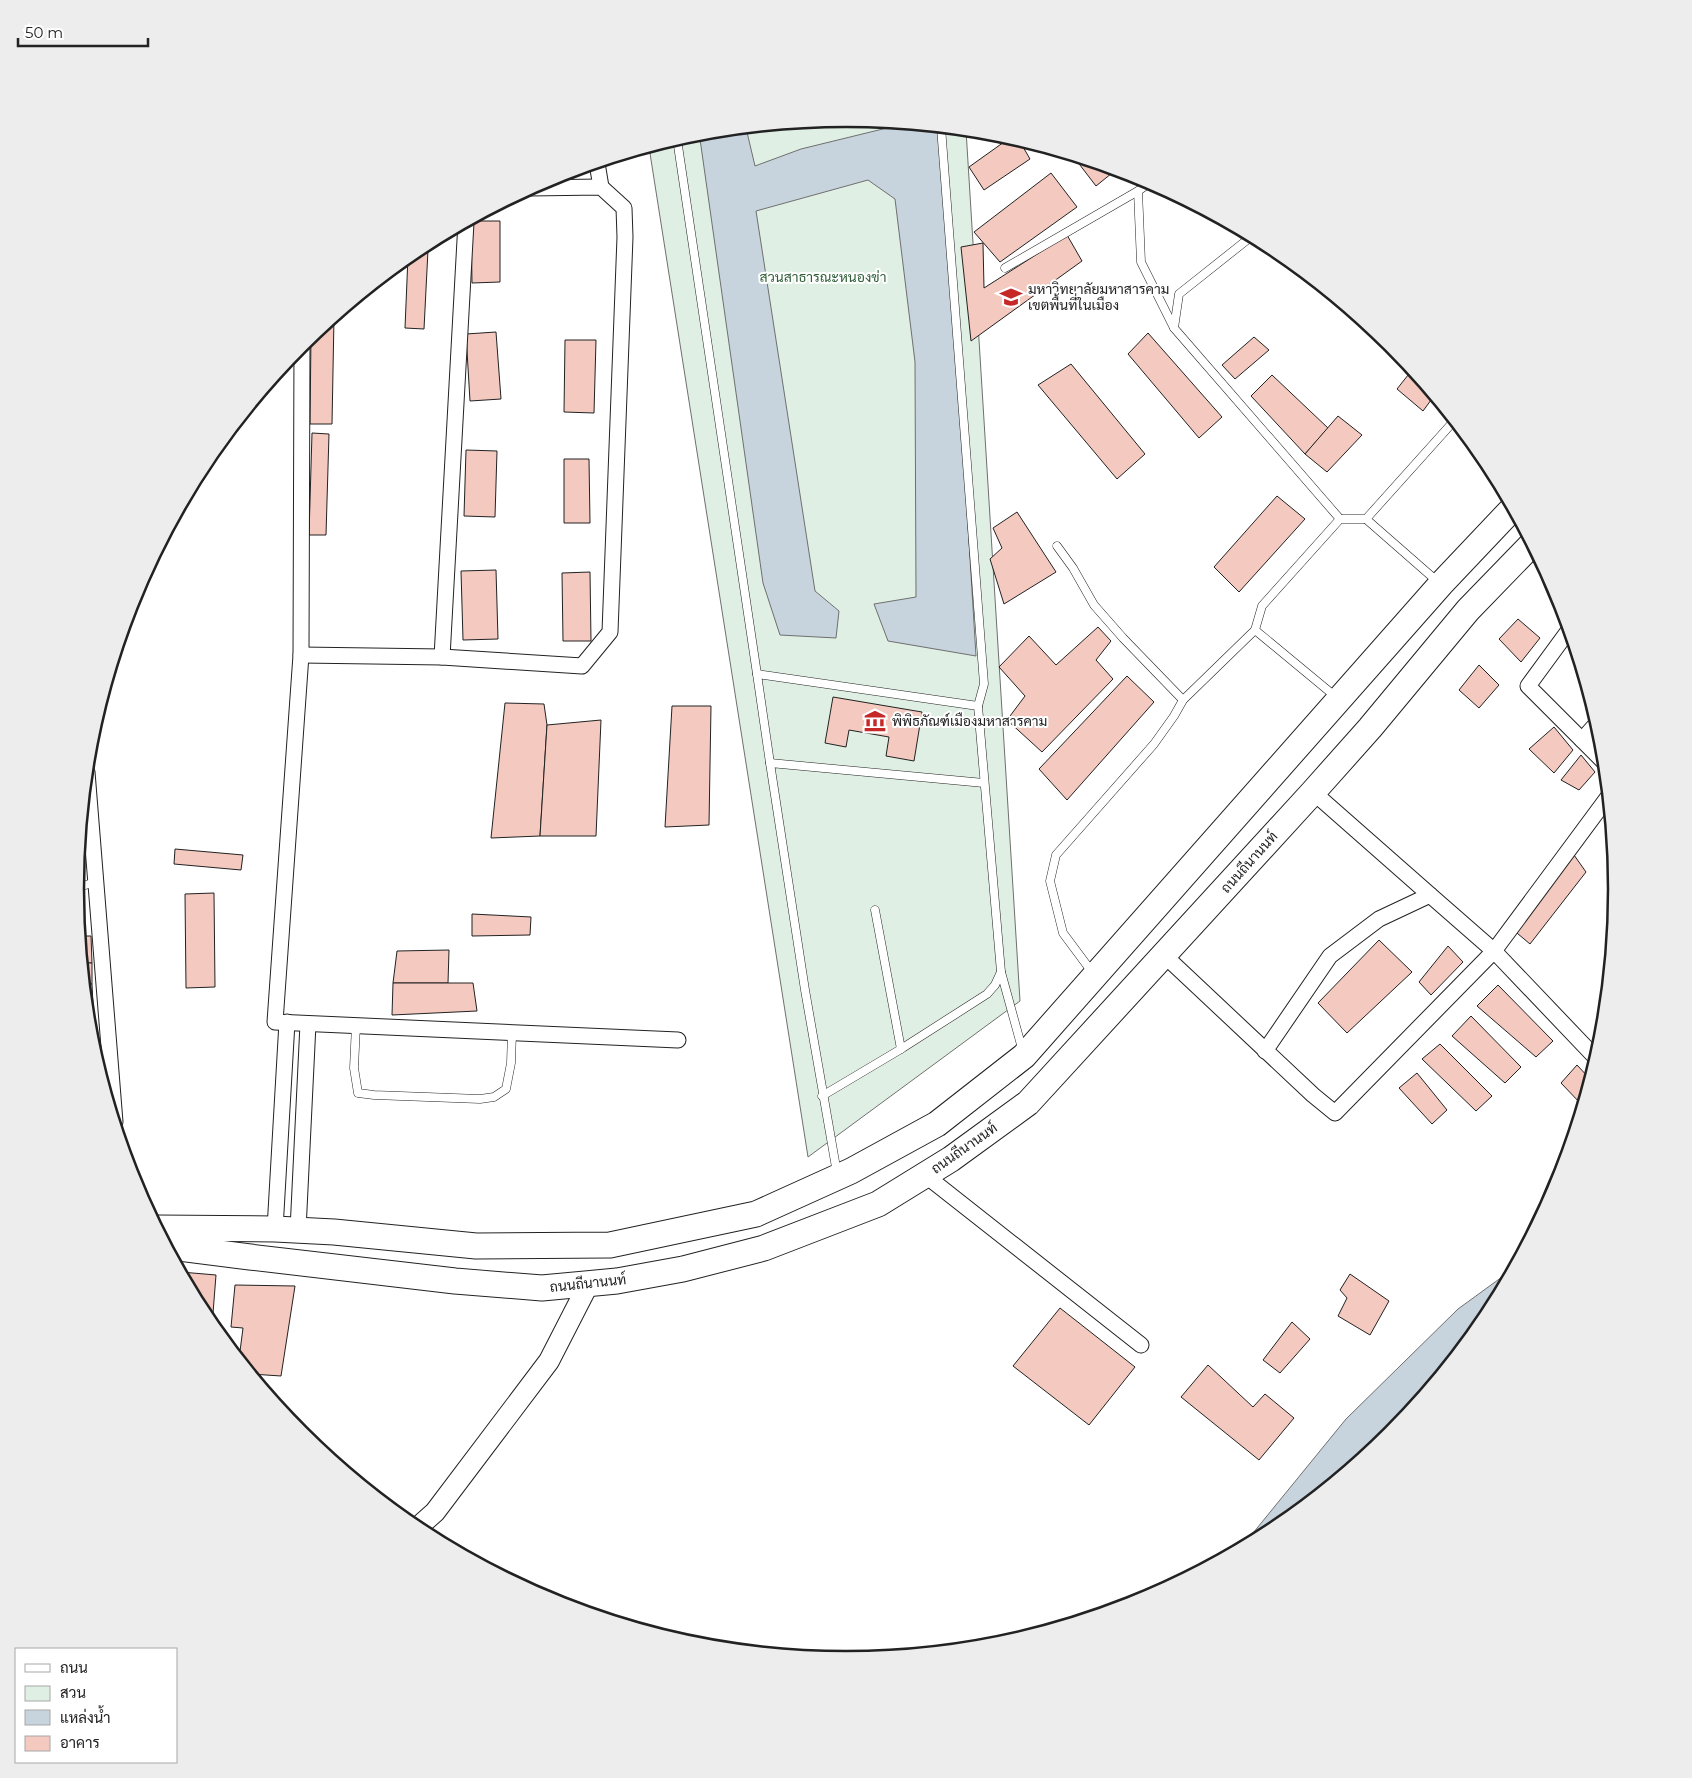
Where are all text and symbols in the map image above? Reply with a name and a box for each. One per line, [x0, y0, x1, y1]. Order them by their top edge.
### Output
scale bar [18, 15, 148, 47]
text: 50 m [25, 23, 63, 42]
park label: สวนสาธารณะหนองข่า [760, 268, 886, 286]
place label: มหาวิทยาลัยมหาสารคาม เขตพื้นที่ในเมือง [1028, 280, 1169, 314]
school or university icon: มหาวิทยาลัยมหาสารคาม เขตพื้นที่ในเมือง [998, 284, 1024, 310]
museum icon: พิพิธภัณฑ์เมืองมหาสารคาม [862, 708, 888, 734]
place label: พิพิธภัณฑ์เมืองมหาสารคาม [892, 712, 1047, 730]
street label: ถนนถีนานนท์ [1217, 827, 1281, 897]
street label: ถนนถีนานนท์ [927, 1119, 1001, 1177]
street label: ถนนถีนานนท์ [549, 1270, 627, 1296]
legend [15, 1648, 178, 1763]
text: ถนน [60, 1658, 88, 1677]
text: สวน [60, 1683, 86, 1702]
text: แหล่งน้ำ [60, 1705, 111, 1727]
text: อาคาร [60, 1733, 100, 1752]

